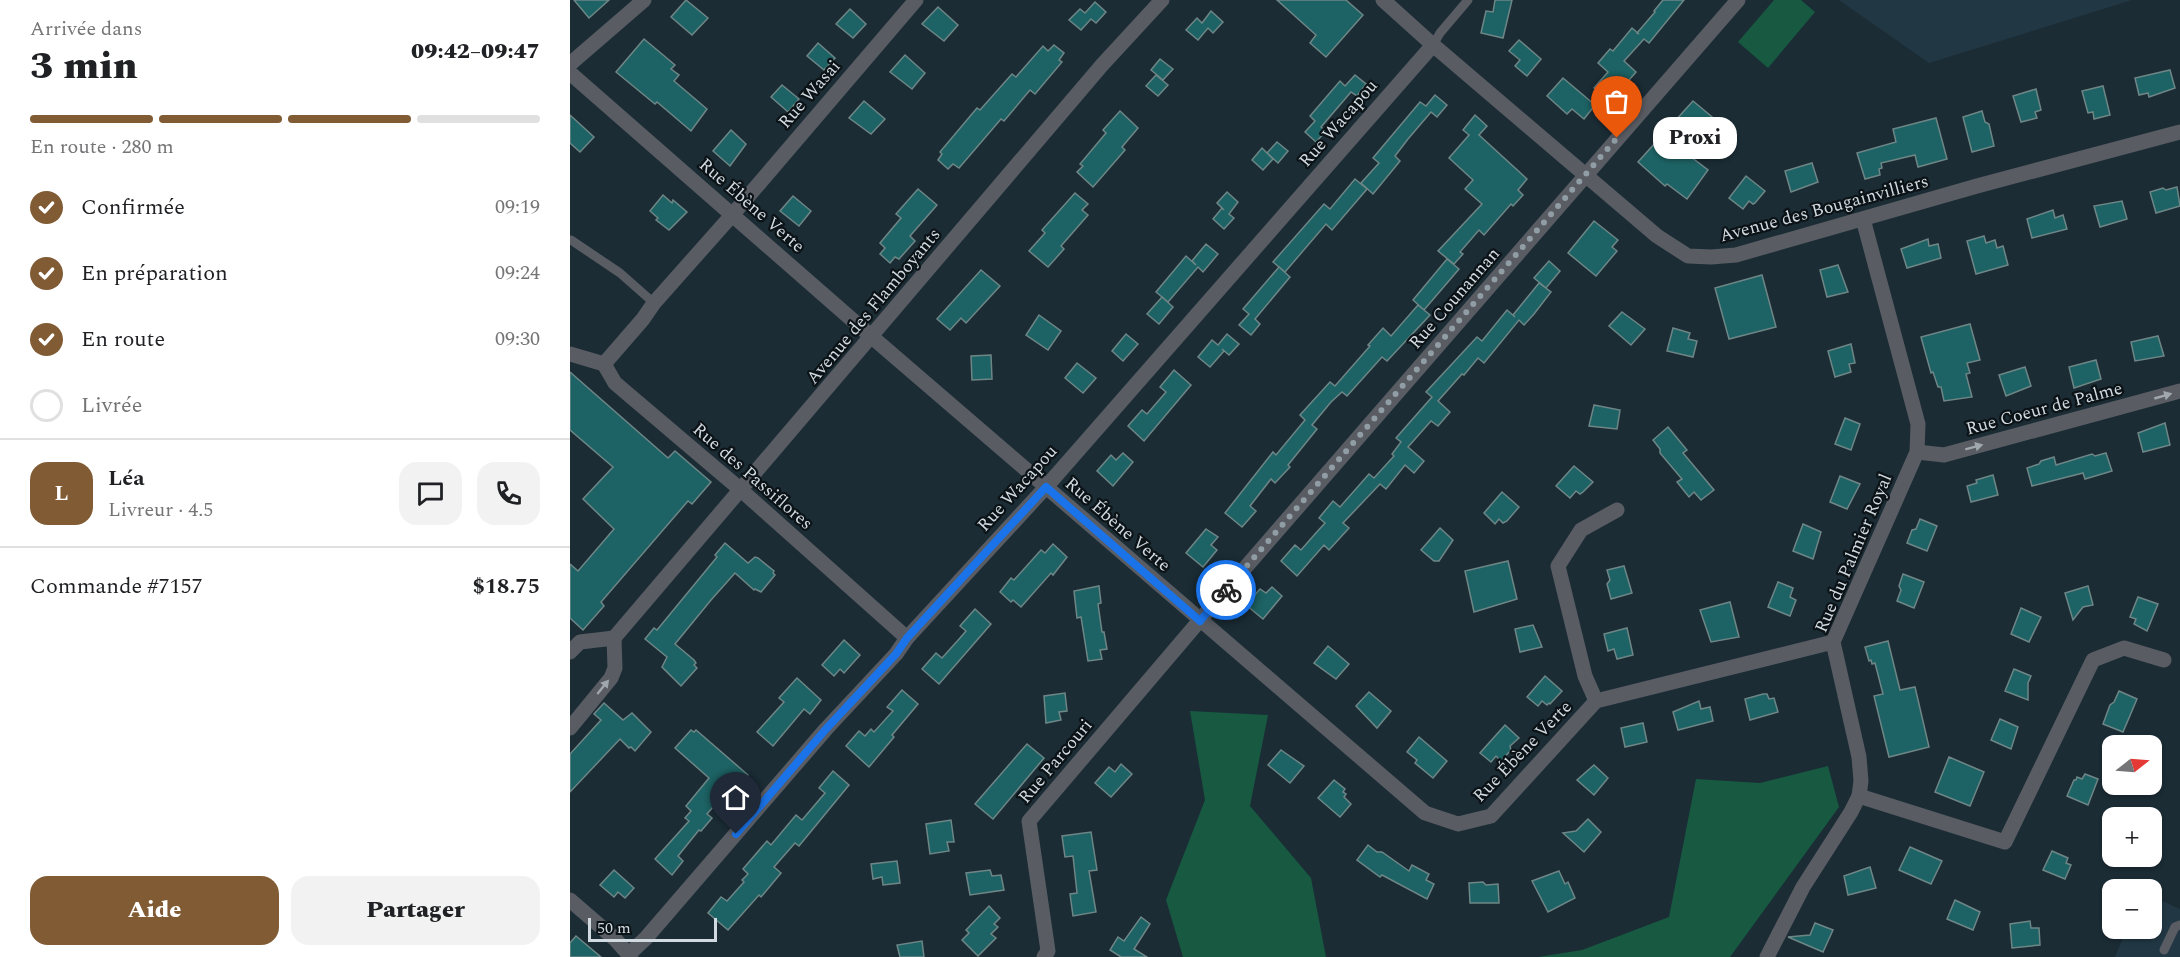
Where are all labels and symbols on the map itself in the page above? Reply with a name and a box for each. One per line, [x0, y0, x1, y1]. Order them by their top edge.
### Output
street label: Rue Wasai [772, 54, 847, 135]
street label: Rue Wacapou [1292, 73, 1384, 173]
pin [1591, 76, 1642, 138]
callout: Proxi [1653, 117, 1737, 159]
street label: Rue Ébène Verte [693, 152, 811, 259]
street label: Avenue des Bougainvilliers [1717, 168, 1932, 249]
street label: Avenue des Flamboyants [800, 222, 947, 390]
street label: Rue Counannan [1402, 241, 1506, 355]
street label: Rue Coeur de Palme [1963, 375, 2125, 442]
one-way arrow [2154, 391, 2172, 400]
street label: Rue des Passiflores [686, 416, 819, 536]
street label: Rue Wacapou [971, 439, 1064, 538]
one-way arrow [1965, 441, 1984, 451]
street label: Rue du Palmier Royal [1808, 469, 1899, 637]
street label: Rue Ébène Verte [1059, 471, 1177, 578]
courier [1196, 560, 1256, 620]
one-way arrow [597, 679, 610, 695]
street label: Rue Ébène Verte [1466, 694, 1578, 809]
street label: Rue Parcouri [1012, 713, 1099, 810]
north arrow [2102, 735, 2162, 795]
pin [710, 772, 761, 834]
scale bar [588, 915, 717, 942]

